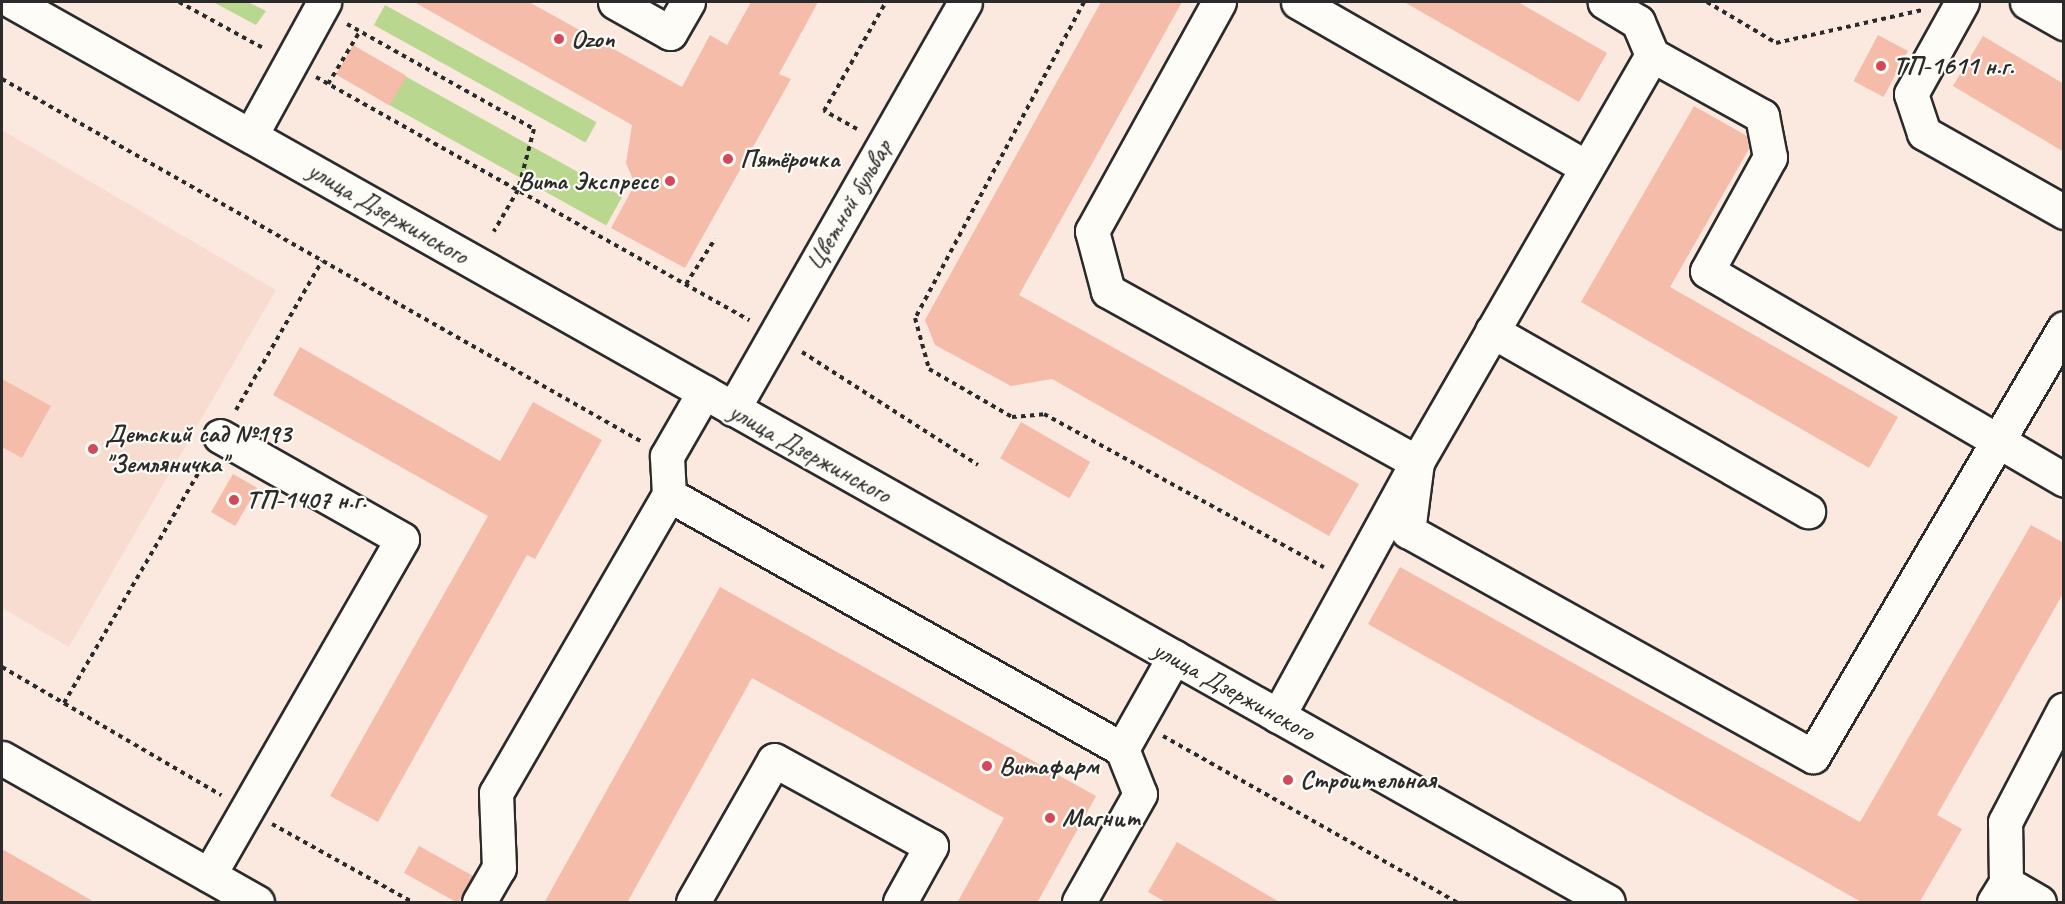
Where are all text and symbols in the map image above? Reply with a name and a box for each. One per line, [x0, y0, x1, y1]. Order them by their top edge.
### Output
place label: Ozon [571, 23, 614, 55]
marker: Ozon [552, 32, 566, 46]
place label: ТП-1611 н.г. [1893, 50, 2014, 82]
marker: ТП-1611 н.г. [1874, 59, 1888, 73]
street label: Цветной бульвар [799, 134, 899, 276]
place label: Пятёрочка [740, 143, 840, 175]
marker: Пятёрочка [721, 152, 735, 166]
street label: улица Дзержинского [303, 155, 473, 271]
place label: Вита Экспресс [520, 165, 658, 197]
marker: Вита Экспресс [663, 174, 677, 188]
street label: улица Дзержинского [725, 396, 895, 510]
place label: Детский сад №193 "Земляничка" [105, 418, 291, 479]
marker: Детский сад №193 "Земляничка" [86, 442, 100, 456]
place label: ТП-1407 н.г. [246, 484, 366, 516]
marker: ТП-1407 н.г. [227, 493, 241, 507]
street label: улица Дзержинского [1149, 634, 1319, 748]
place label: Витафарм [999, 750, 1099, 782]
marker: Витафарм [980, 759, 994, 773]
place label: Строительная [1300, 764, 1436, 796]
marker: Строительная [1281, 773, 1295, 787]
place label: Магнит [1062, 802, 1141, 834]
marker: Магнит [1043, 811, 1057, 825]

